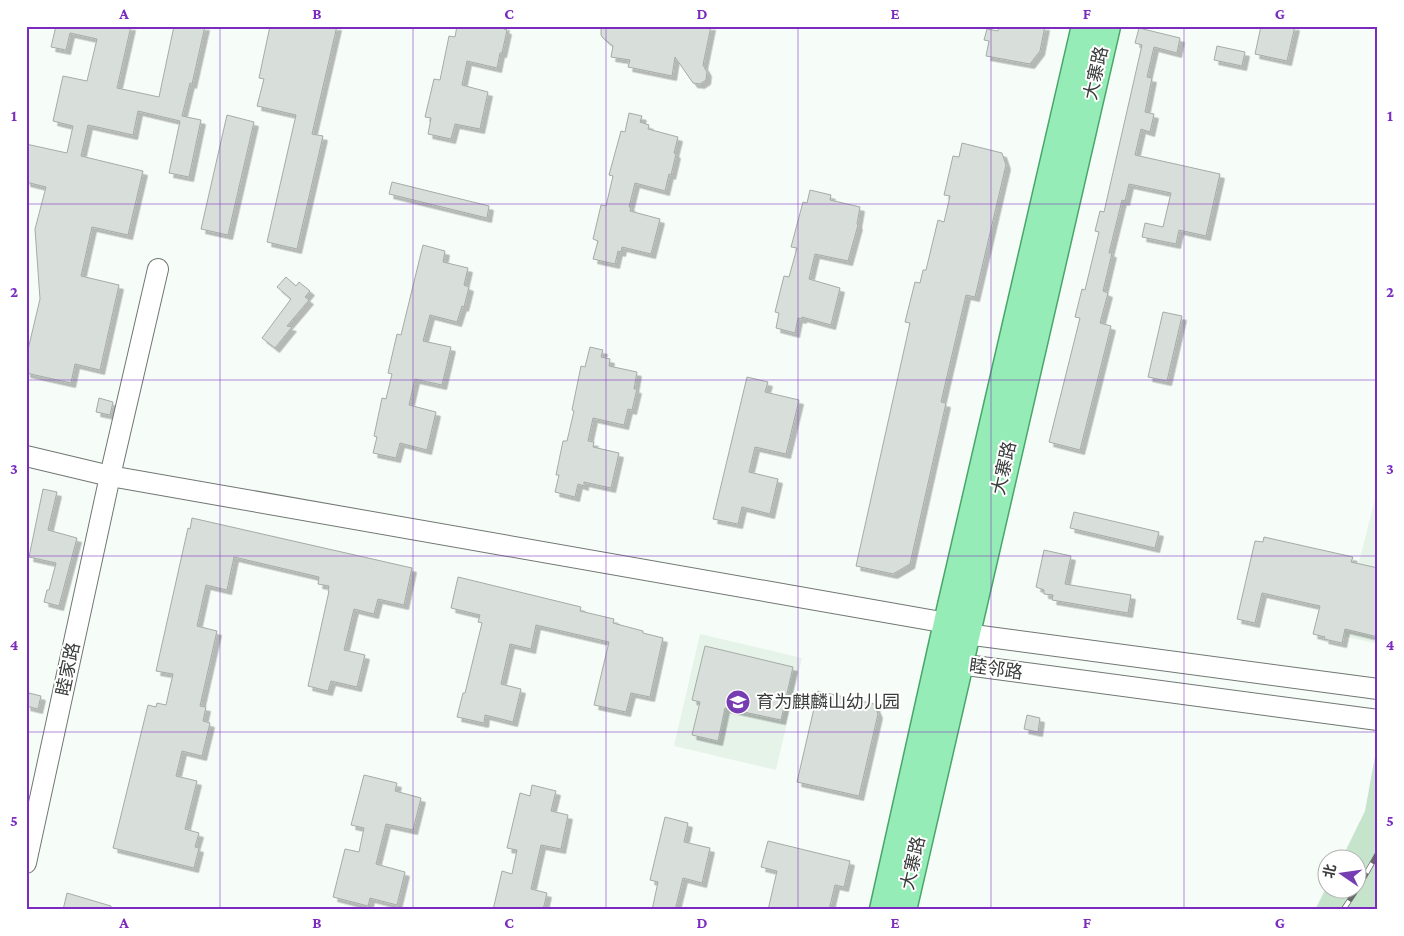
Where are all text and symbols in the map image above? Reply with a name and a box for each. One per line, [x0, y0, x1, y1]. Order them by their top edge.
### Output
text: A [118, 5, 129, 22]
text: B [312, 5, 322, 22]
text: C [504, 5, 514, 22]
text: D [696, 5, 708, 22]
text: E [890, 5, 900, 22]
text: F [1083, 5, 1092, 22]
text: G [1275, 5, 1285, 22]
street label: 大寨路 [1080, 44, 1112, 102]
text: 1 [11, 107, 17, 124]
text: 1 [1387, 107, 1393, 124]
text: 2 [10, 283, 18, 300]
text: 2 [1386, 283, 1394, 300]
street label: 大寨路 [988, 439, 1020, 497]
text: 3 [10, 460, 18, 477]
text: 3 [1386, 460, 1394, 477]
text: 4 [10, 636, 19, 653]
text: 4 [1386, 636, 1395, 653]
street label: 睦家路 [53, 641, 83, 697]
street label: 睦邻路 [968, 655, 1024, 683]
school or university icon: 育为麒麟山幼儿园 [725, 689, 751, 715]
place label: 育为麒麟山幼儿园 [756, 692, 900, 712]
text: 5 [10, 812, 18, 829]
text: 5 [1386, 812, 1394, 829]
street label: 大寨路 [897, 834, 929, 892]
north arrow [1316, 848, 1366, 898]
text: 北 [1320, 862, 1339, 880]
text: A [118, 914, 129, 931]
text: B [312, 914, 322, 931]
text: C [504, 914, 514, 931]
text: D [696, 914, 708, 931]
text: E [890, 914, 900, 931]
text: F [1083, 914, 1092, 931]
text: G [1275, 914, 1285, 931]

